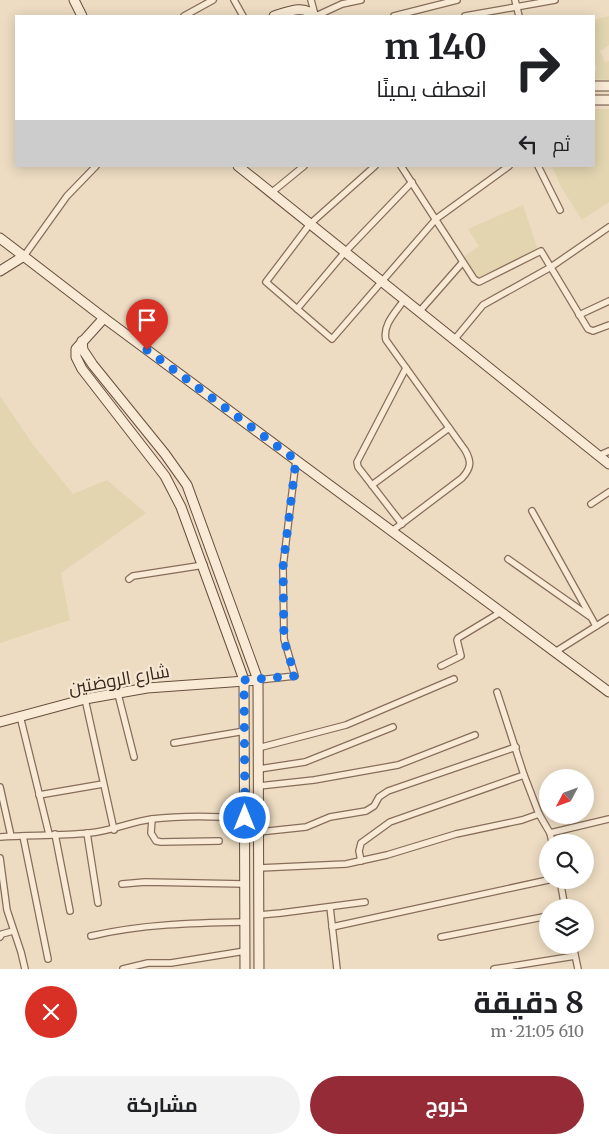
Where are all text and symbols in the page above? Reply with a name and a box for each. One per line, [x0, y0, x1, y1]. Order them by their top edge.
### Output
text: 140 m [384, 25, 487, 69]
icon: right [505, 35, 570, 100]
text: انعطف يمينًا [376, 75, 487, 103]
icon: left [514, 130, 542, 158]
text: ثم [552, 132, 570, 156]
pin [126, 299, 168, 350]
icon: arrive [133, 306, 161, 334]
street label: شارع الروضتين [67, 659, 171, 700]
north arrow [539, 769, 594, 824]
map controls [539, 769, 594, 954]
position arrow [218, 791, 270, 843]
button: search [539, 834, 594, 889]
button: layers [539, 899, 594, 954]
text: 8 دقيقة [473, 983, 584, 1021]
button: close [25, 986, 77, 1038]
text: 610 m · 21:05 [491, 1021, 584, 1041]
button: مشاركة [25, 1076, 300, 1134]
button: خروج [310, 1076, 584, 1134]

